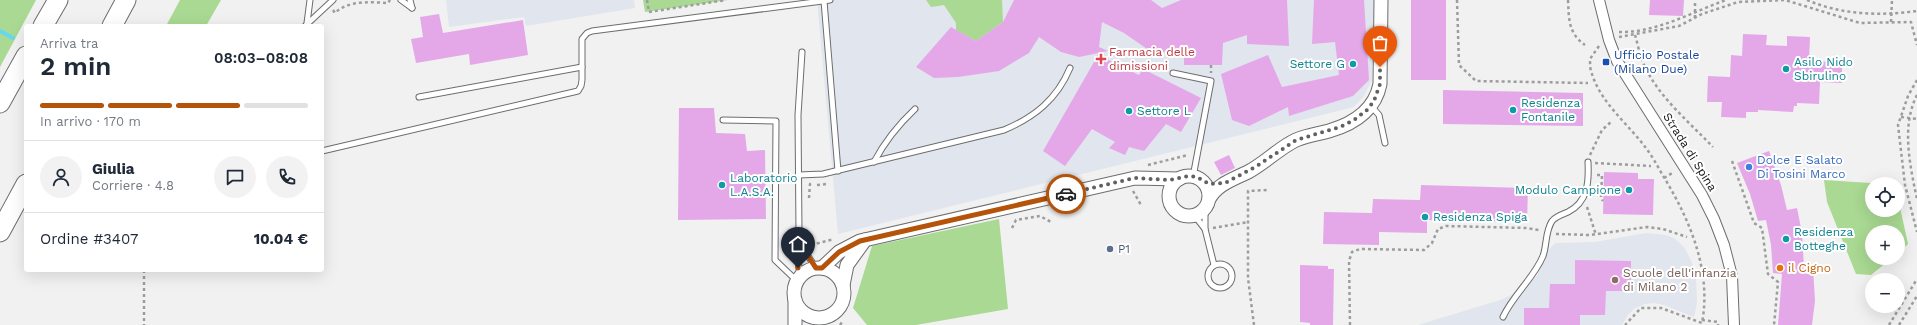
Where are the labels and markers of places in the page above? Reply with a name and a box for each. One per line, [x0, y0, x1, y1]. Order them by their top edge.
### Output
pin [1363, 26, 1397, 67]
place label: Farmacia delle dimissioni [1109, 45, 1195, 73]
place label: Ufficio Postale (Milano Due) [1614, 48, 1700, 76]
marker: Farmacia delle dimissioni [1096, 54, 1106, 64]
place label: Asilo Nido Sbirulino [1794, 55, 1853, 83]
place label: Settore G [1290, 57, 1345, 71]
marker: Ufficio Postale (Milano Due) [1601, 57, 1611, 67]
marker: Settore G [1348, 59, 1358, 69]
marker: Asilo Nido Sbirulino [1781, 64, 1791, 74]
place label: Residenza Fontanile [1521, 96, 1581, 124]
place label: Settore L [1137, 104, 1191, 118]
marker: Residenza Fontanile [1508, 105, 1518, 115]
marker: Settore L [1124, 106, 1134, 116]
place label: Dolce E Salato Di Tosini Marco [1757, 153, 1846, 181]
marker: Dolce E Salato Di Tosini Marco [1744, 162, 1754, 172]
place label: Laboratorio L.A.S.A. [730, 171, 798, 199]
marker: Laboratorio L.A.S.A. [717, 180, 727, 190]
place label: Modulo Campione [1515, 183, 1621, 197]
marker: Modulo Campione [1624, 185, 1634, 195]
place label: Residenza Spiga [1433, 210, 1528, 224]
marker: Residenza Spiga [1420, 212, 1430, 222]
place label: Residenza Botteghe [1794, 225, 1854, 253]
pin [781, 227, 815, 268]
marker: Residenza Botteghe [1781, 234, 1791, 244]
place label: P1 [1118, 242, 1130, 256]
marker: P1 [1105, 244, 1115, 254]
place label: il Cigno [1788, 261, 1831, 275]
marker: il Cigno [1775, 263, 1785, 273]
place label: Scuole dell'infanzia di Milano 2 [1623, 266, 1737, 294]
marker: Scuole dell'infanzia di Milano 2 [1610, 275, 1620, 285]

